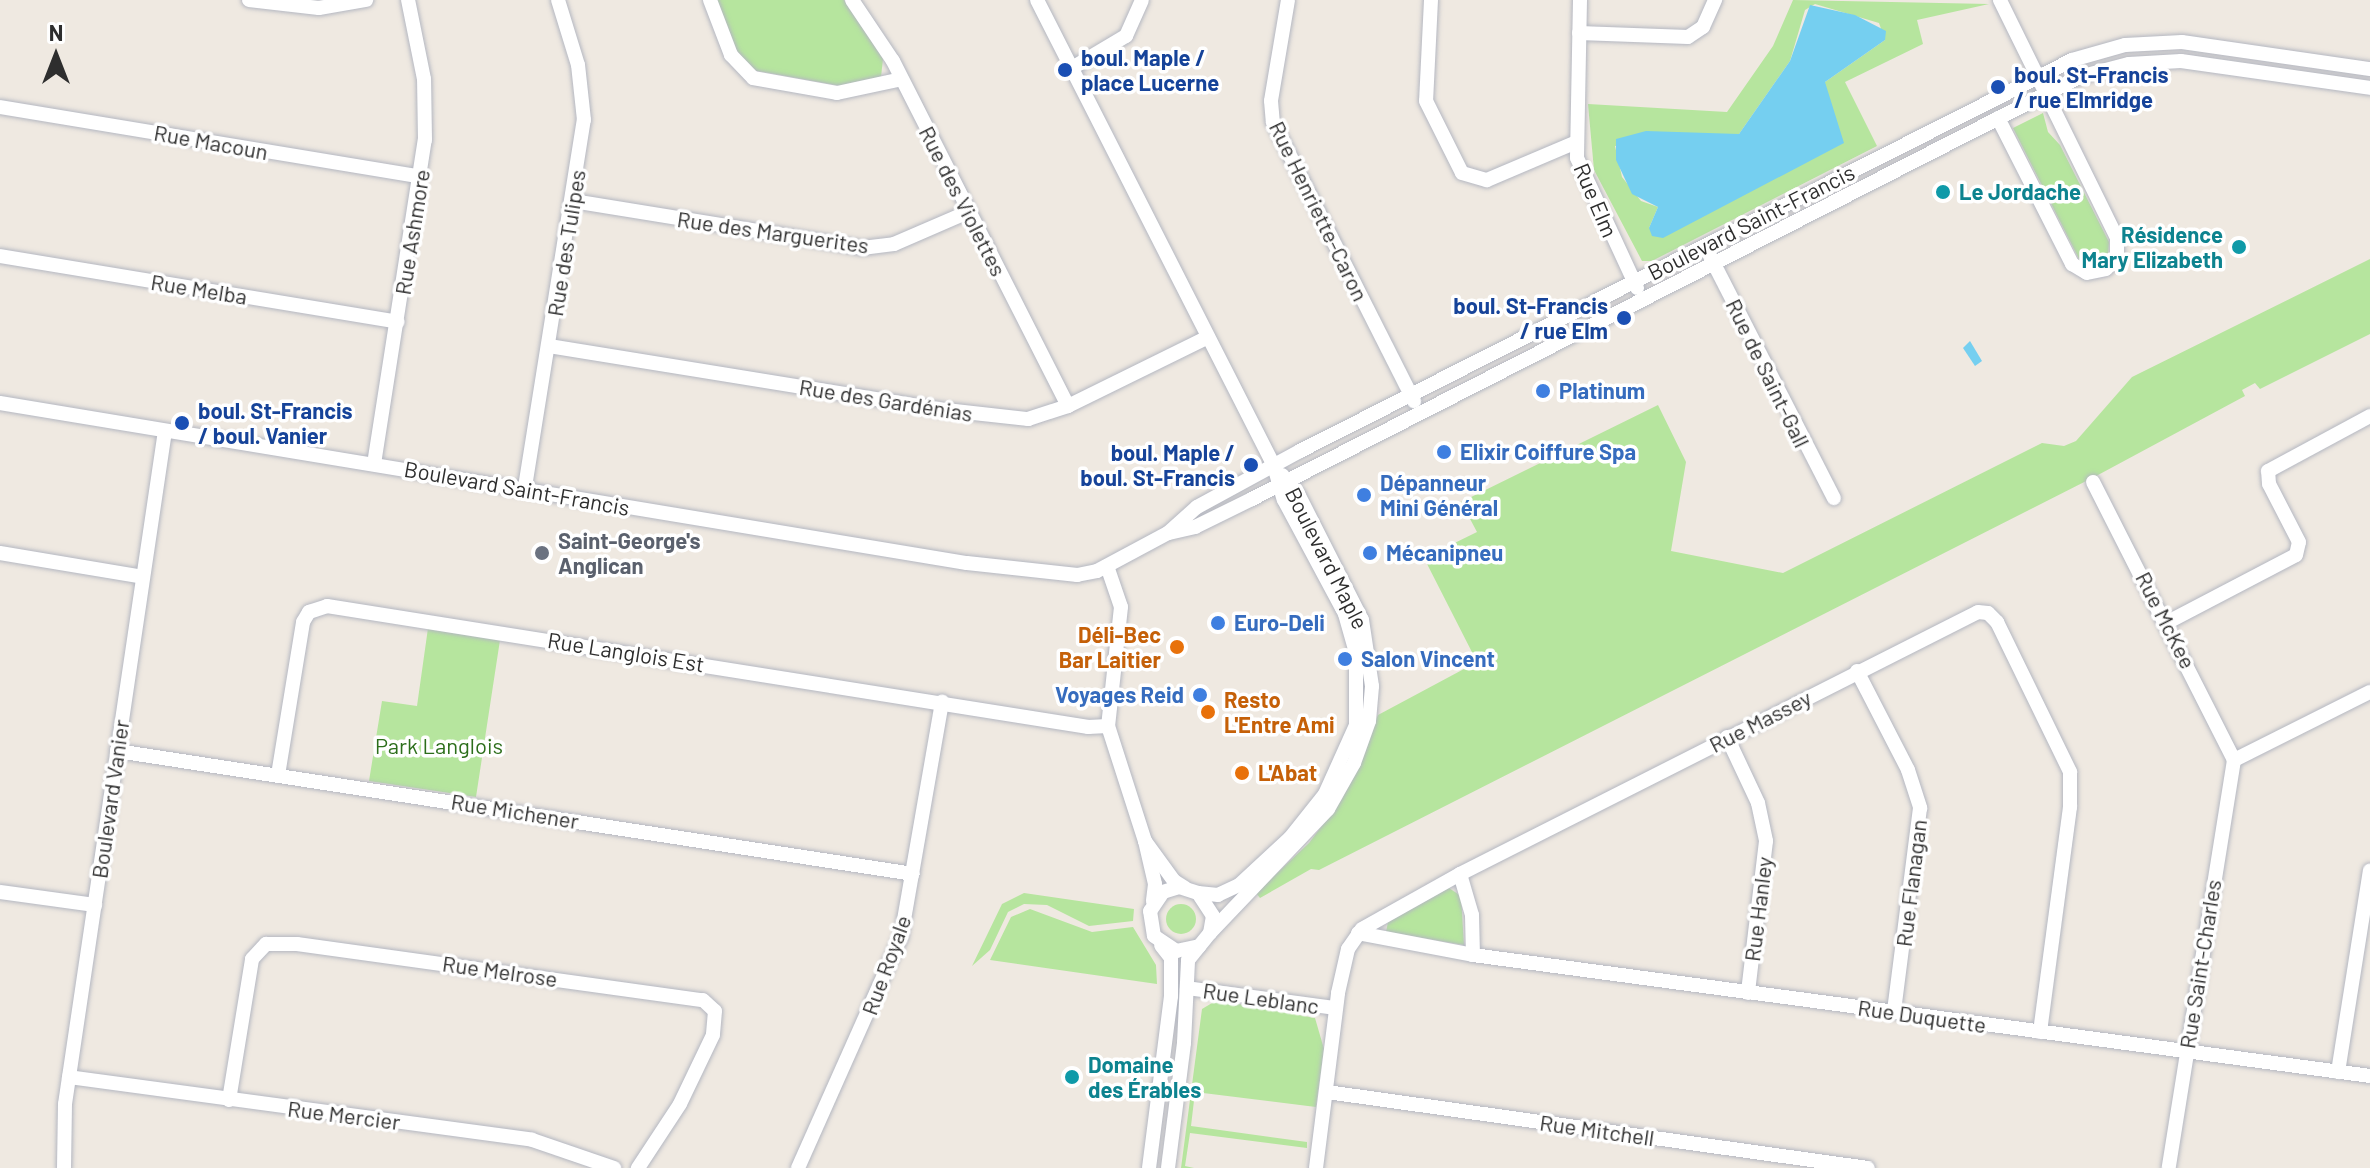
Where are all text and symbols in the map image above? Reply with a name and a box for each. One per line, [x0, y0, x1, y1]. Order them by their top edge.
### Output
north arrow [16, 16, 96, 96]
text: N [49, 19, 63, 45]
place label: boul. Maple / place Lucerne [1081, 44, 1219, 96]
marker: boul. Maple / place Lucerne [1056, 61, 1074, 79]
place label: boul. St-Francis / rue Elmridge [2014, 61, 2169, 112]
marker: boul. St-Francis / rue Elmridge [1989, 78, 2007, 96]
street label: Rue Henriette-Caron [1264, 117, 1374, 305]
street label: Rue Macoun [152, 119, 270, 165]
street label: Rue des Violettes [914, 122, 1012, 280]
street label: Boulevard Saint-Francis [1643, 158, 1859, 286]
street label: Rue Elm [1569, 159, 1623, 241]
street label: Rue Ashmore [389, 167, 435, 297]
street label: Rue des Tulipes [541, 168, 591, 318]
place label: Le Jordache [1959, 179, 2081, 205]
marker: Le Jordache [1934, 183, 1952, 201]
street label: Rue des Marguerites [675, 205, 871, 259]
place label: Résidence Mary Elizabeth [2081, 221, 2223, 272]
marker: Résidence Mary Elizabeth [2230, 238, 2248, 256]
street label: Rue Melba [149, 268, 249, 310]
place label: boul. St-Francis / rue Elm [1453, 292, 1608, 344]
street label: Rue de Saint-Gall [1721, 294, 1815, 452]
marker: boul. St-Francis / rue Elm [1615, 309, 1633, 327]
street label: Rue des Gardénias [797, 373, 975, 427]
place label: Platinum [1559, 378, 1645, 404]
marker: Platinum [1534, 382, 1552, 400]
place label: boul. St-Francis / boul. Vanier [198, 397, 353, 448]
marker: boul. St-Francis / boul. Vanier [173, 414, 191, 432]
place label: boul. Maple / boul. St-Francis [1080, 439, 1235, 490]
place label: Elixir Coiffure Spa [1460, 439, 1636, 465]
marker: Elixir Coiffure Spa [1435, 443, 1453, 461]
street label: Boulevard Saint-Francis [402, 455, 632, 521]
marker: boul. Maple / boul. St-Francis [1242, 456, 1260, 474]
place label: Dépanneur Mini Général [1380, 469, 1498, 520]
street label: Boulevard Maple [1280, 483, 1374, 633]
marker: Dépanneur Mini Général [1355, 486, 1373, 504]
place label: Saint-George's Anglican [558, 527, 701, 578]
place label: Mécanipneu [1386, 540, 1503, 566]
marker: Saint-George's Anglican [533, 544, 551, 562]
marker: Mécanipneu [1361, 544, 1379, 562]
street label: Rue McKee [2130, 567, 2202, 673]
place label: Euro-Deli [1234, 610, 1325, 636]
marker: Euro-Deli [1209, 614, 1227, 632]
place label: Déli-Bec Bar Laitier [1059, 621, 1161, 672]
street label: Rue Langlois Est [546, 627, 706, 677]
marker: Déli-Bec Bar Laitier [1168, 638, 1186, 656]
place label: Salon Vincent [1361, 646, 1495, 672]
marker: Salon Vincent [1336, 650, 1354, 668]
place label: Voyages Reid [1055, 682, 1184, 708]
street label: Rue Massey [1705, 684, 1815, 758]
marker: Voyages Reid [1191, 686, 1209, 704]
place label: Resto L'Entre Ami [1224, 686, 1335, 738]
marker: Resto L'Entre Ami [1199, 703, 1217, 721]
street label: Boulevard Vanier [86, 718, 134, 880]
park label: Park Langlois [375, 733, 503, 759]
place label: L'Abat [1258, 760, 1317, 786]
marker: L'Abat [1233, 764, 1251, 782]
street label: Rue Michener [449, 788, 581, 834]
street label: Rue Flanagan [1890, 818, 1932, 948]
street label: Rue Hanley [1738, 855, 1778, 963]
street label: Rue Saint-Charles [2174, 878, 2226, 1050]
street label: Rue Royale [856, 912, 916, 1018]
street label: Rue Melrose [441, 950, 559, 992]
street label: Rue Leblanc [1201, 977, 1321, 1019]
street label: Rue Duquette [1856, 994, 1988, 1038]
place label: Domaine des Érables [1088, 1051, 1201, 1102]
marker: Domaine des Érables [1063, 1068, 1081, 1086]
street label: Rue Mercier [286, 1095, 402, 1135]
street label: Rue Mitchell [1538, 1109, 1656, 1151]

